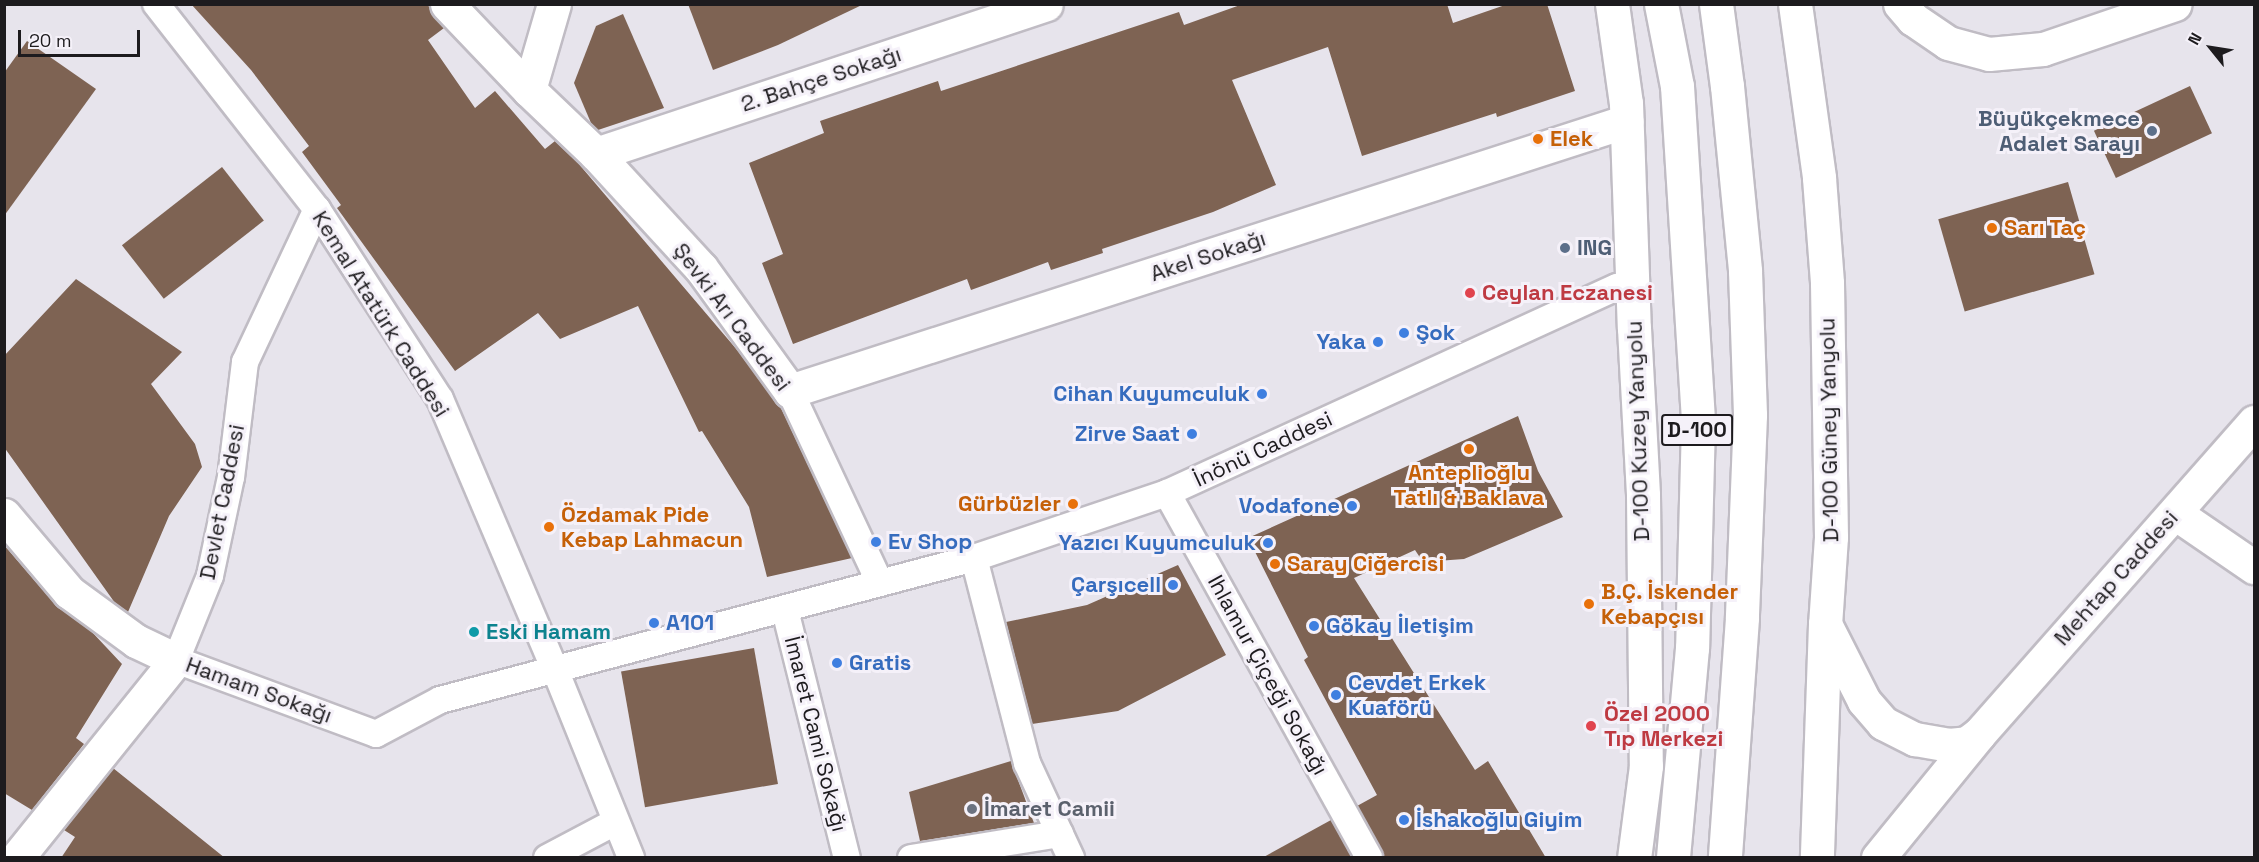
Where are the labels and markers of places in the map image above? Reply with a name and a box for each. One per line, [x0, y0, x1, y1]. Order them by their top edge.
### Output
place label: Büyükçekmece Adalet Sarayı [1978, 105, 2140, 156]
marker: Büyükçekmece Adalet Sarayı [2145, 124, 2159, 138]
place label: Elek [1550, 126, 1593, 152]
marker: Elek [1531, 132, 1545, 146]
place label: Sarı Taç [2004, 215, 2087, 241]
marker: Sarı Taç [1985, 221, 1999, 235]
place label: ING [1577, 235, 1612, 261]
marker: ING [1558, 241, 1572, 255]
place label: Ceylan Eczanesi [1482, 280, 1653, 306]
marker: Ceylan Eczanesi [1463, 286, 1477, 300]
place label: Şok [1416, 320, 1455, 346]
marker: Şok [1397, 326, 1411, 340]
place label: Yaka [1317, 329, 1366, 355]
marker: Yaka [1371, 335, 1385, 349]
place label: Cihan Kuyumculuk [1053, 381, 1250, 407]
marker: Cihan Kuyumculuk [1255, 387, 1269, 401]
place label: Zirve Saat [1075, 421, 1180, 447]
marker: Zirve Saat [1185, 427, 1199, 441]
marker: Anteplioğlu Tatlı & Baklava [1462, 442, 1476, 456]
place label: Anteplioğlu Tatlı & Baklava [1393, 459, 1545, 511]
place label: Gürbüzler [958, 491, 1061, 517]
place label: Vodafone [1239, 493, 1340, 519]
marker: Gürbüzler [1066, 497, 1080, 511]
marker: Vodafone [1345, 499, 1359, 513]
place label: Özdamak Pide Kebap Lahmacun [561, 501, 743, 552]
marker: Özdamak Pide Kebap Lahmacun [542, 520, 556, 534]
place label: Ev Shop [888, 529, 972, 555]
place label: Yazıcı Kuyumculuk [1059, 530, 1256, 556]
marker: Ev Shop [869, 535, 883, 549]
marker: Yazıcı Kuyumculuk [1261, 536, 1275, 550]
place label: Saray Ciğercisi [1287, 551, 1444, 577]
marker: Saray Ciğercisi [1268, 557, 1282, 571]
place label: Çarşıcell [1071, 572, 1161, 598]
marker: Çarşıcell [1166, 578, 1180, 592]
place label: B.Ç. İskender Kebapçısı [1601, 578, 1739, 630]
marker: B.Ç. İskender Kebapçısı [1582, 597, 1596, 611]
place label: A101 [666, 610, 714, 636]
place label: Gökay İletişim [1326, 613, 1474, 639]
marker: A101 [647, 616, 661, 630]
place label: Eski Hamam [486, 619, 611, 645]
marker: Gökay İletişim [1307, 619, 1321, 633]
marker: Eski Hamam [467, 625, 481, 639]
place label: Gratis [849, 650, 911, 676]
marker: Gratis [830, 656, 844, 670]
place label: Cevdet Erkek Kuaförü [1348, 669, 1486, 720]
marker: Cevdet Erkek Kuaförü [1329, 688, 1343, 702]
place label: Özel 2000 Tıp Merkezi [1604, 700, 1723, 752]
marker: Özel 2000 Tıp Merkezi [1582, 717, 1600, 735]
place label: İmaret Camii [984, 796, 1115, 822]
marker: İmaret Camii [965, 802, 979, 816]
place label: İshakoğlu Giyim [1416, 807, 1582, 833]
marker: İshakoğlu Giyim [1397, 813, 1411, 827]

